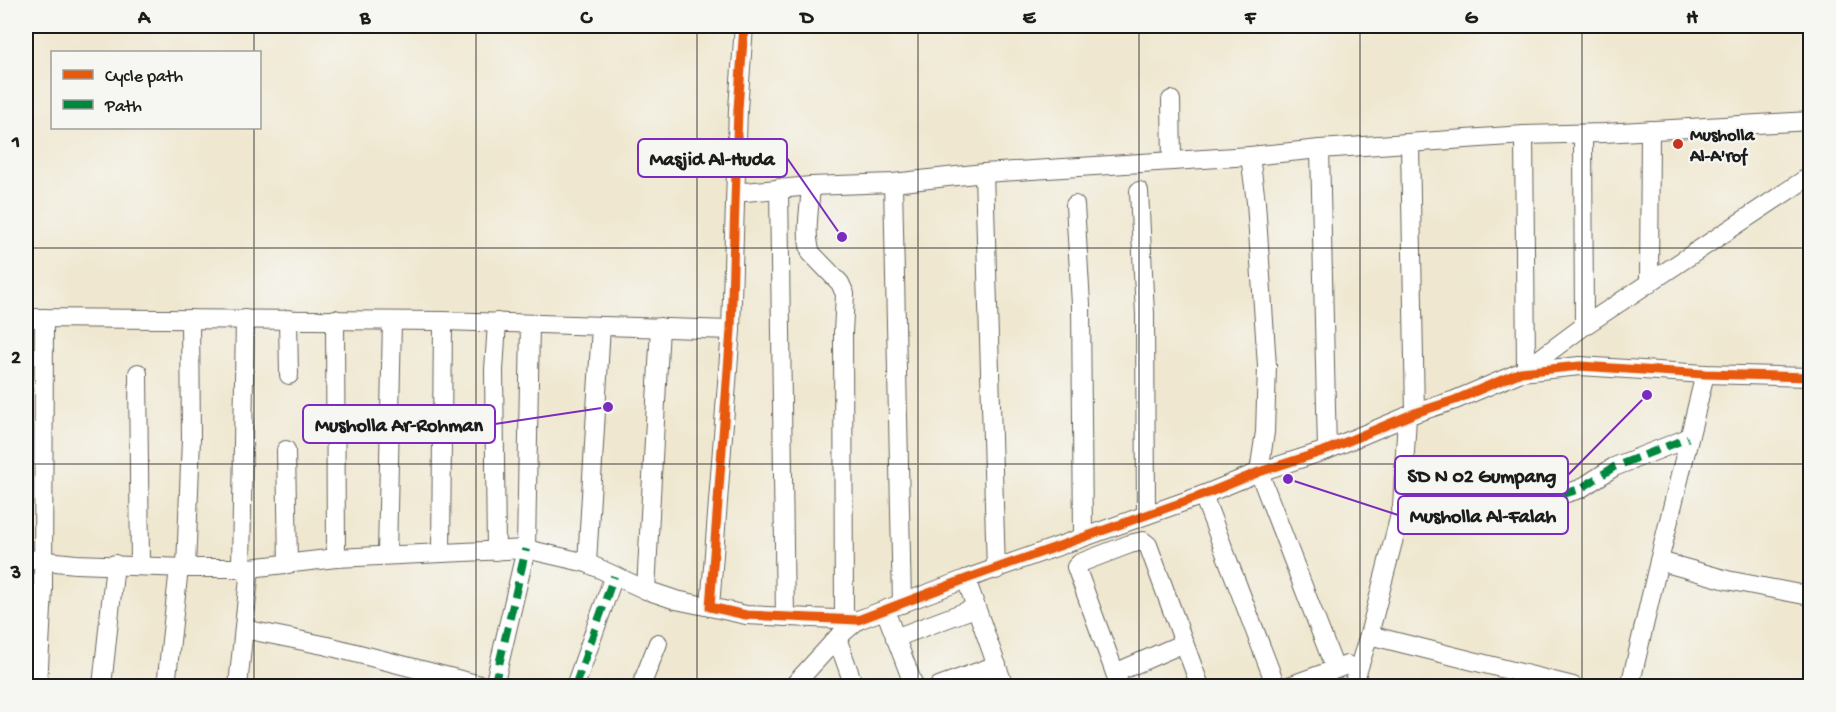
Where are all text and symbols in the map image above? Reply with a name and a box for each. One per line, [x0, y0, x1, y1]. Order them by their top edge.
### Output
text: A [137, 8, 152, 31]
text: B [359, 8, 371, 31]
text: C [580, 8, 594, 31]
text: D [798, 8, 814, 31]
text: E [1023, 8, 1037, 31]
text: F [1244, 8, 1257, 31]
text: G [1465, 8, 1479, 31]
text: H [1686, 8, 1698, 31]
legend [51, 51, 261, 129]
text: Cycle path [105, 67, 183, 88]
text: Path [104, 97, 142, 118]
place label: Musholla Al-A'rof [1689, 126, 1756, 168]
text: 1 [11, 132, 20, 155]
marker: Musholla Al-A'rof [1671, 137, 1685, 151]
callout: Masjid Al-Huda [638, 139, 787, 177]
text: Masjid Al-Huda [649, 150, 775, 173]
text: 2 [11, 348, 21, 371]
callout: Musholla Ar-Rohman [303, 405, 495, 443]
text: Musholla Ar-Rohman [315, 416, 483, 439]
callout: SD N 02 Gumpang [1395, 456, 1568, 494]
text: SD N 02 Gumpang [1408, 467, 1556, 490]
callout: Musholla Al-Falah [1398, 496, 1568, 534]
text: Musholla Al-Falah [1410, 507, 1556, 530]
text: 3 [10, 563, 21, 586]

